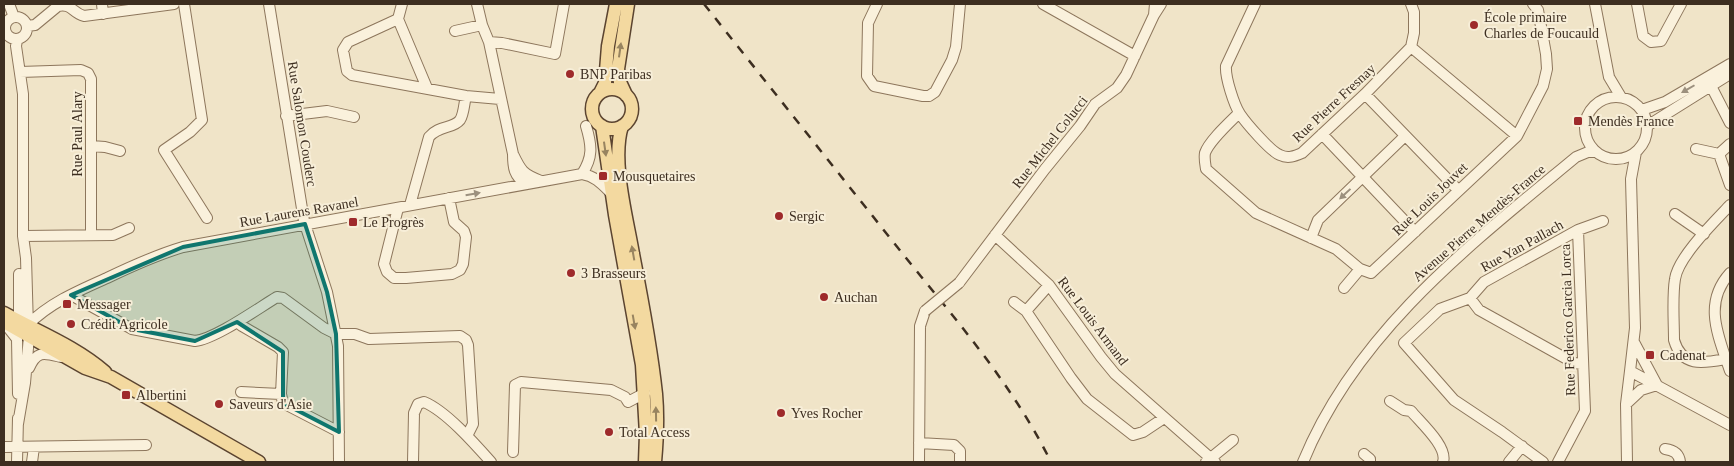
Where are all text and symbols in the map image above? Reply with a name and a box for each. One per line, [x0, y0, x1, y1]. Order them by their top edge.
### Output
place label: École primaire Charles de Foucauld [1484, 9, 1599, 41]
marker: École primaire Charles de Foucauld [1468, 19, 1480, 31]
one-way arrow [616, 42, 624, 58]
street label: Rue Salomon Couderc [285, 60, 319, 188]
street label: Rue Pierre Fresnay [1290, 61, 1378, 145]
place label: BNP Paribas [580, 67, 651, 82]
marker: BNP Paribas [564, 68, 576, 80]
one-way arrow [1681, 85, 1696, 93]
street label: Rue Paul Alary [70, 91, 85, 177]
street label: Rue Michel Colucci [1009, 93, 1091, 191]
place label: Mendès France [1588, 114, 1674, 129]
marker: Mendès France [1572, 115, 1584, 127]
one-way arrow [601, 141, 609, 157]
street label: Rue Louis Jouvet [1390, 159, 1471, 238]
street label: Avenue Pierre Mendès-France [1410, 162, 1548, 284]
place label: Mousquetaires [613, 169, 695, 184]
marker: Mousquetaires [597, 170, 609, 182]
one-way arrow [1339, 188, 1351, 200]
one-way arrow [466, 189, 482, 197]
street label: Rue Laurens Ravanel [238, 194, 360, 230]
place label: Sergic [789, 209, 825, 224]
marker: Sergic [773, 210, 785, 222]
place label: Le Progrès [363, 215, 424, 230]
marker: Le Progrès [347, 216, 359, 228]
street label: Rue Yan Pallach [1478, 217, 1566, 275]
street label: Rue Federico Garcia Lorca [1558, 243, 1578, 396]
one-way arrow [629, 245, 637, 261]
place label: 3 Brasseurs [581, 266, 646, 281]
marker: 3 Brasseurs [565, 267, 577, 279]
street label: Rue Louis Armand [1055, 274, 1131, 368]
place label: Auchan [834, 290, 878, 305]
marker: Auchan [818, 291, 830, 303]
place label: Messager [77, 297, 131, 312]
marker: Messager [61, 298, 73, 310]
one-way arrow [631, 315, 639, 331]
place label: Crédit Agricole [81, 317, 168, 332]
marker: Crédit Agricole [65, 318, 77, 330]
place label: Cadenat [1660, 348, 1706, 363]
marker: Cadenat [1644, 349, 1656, 361]
place label: Albertini [136, 388, 187, 403]
marker: Albertini [120, 389, 132, 401]
place label: Saveurs d'Asie [229, 397, 312, 412]
marker: Saveurs d'Asie [213, 398, 225, 410]
one-way arrow [652, 405, 660, 421]
place label: Yves Rocher [791, 406, 863, 421]
marker: Yves Rocher [775, 407, 787, 419]
place label: Total Access [619, 425, 690, 440]
marker: Total Access [603, 426, 615, 438]

